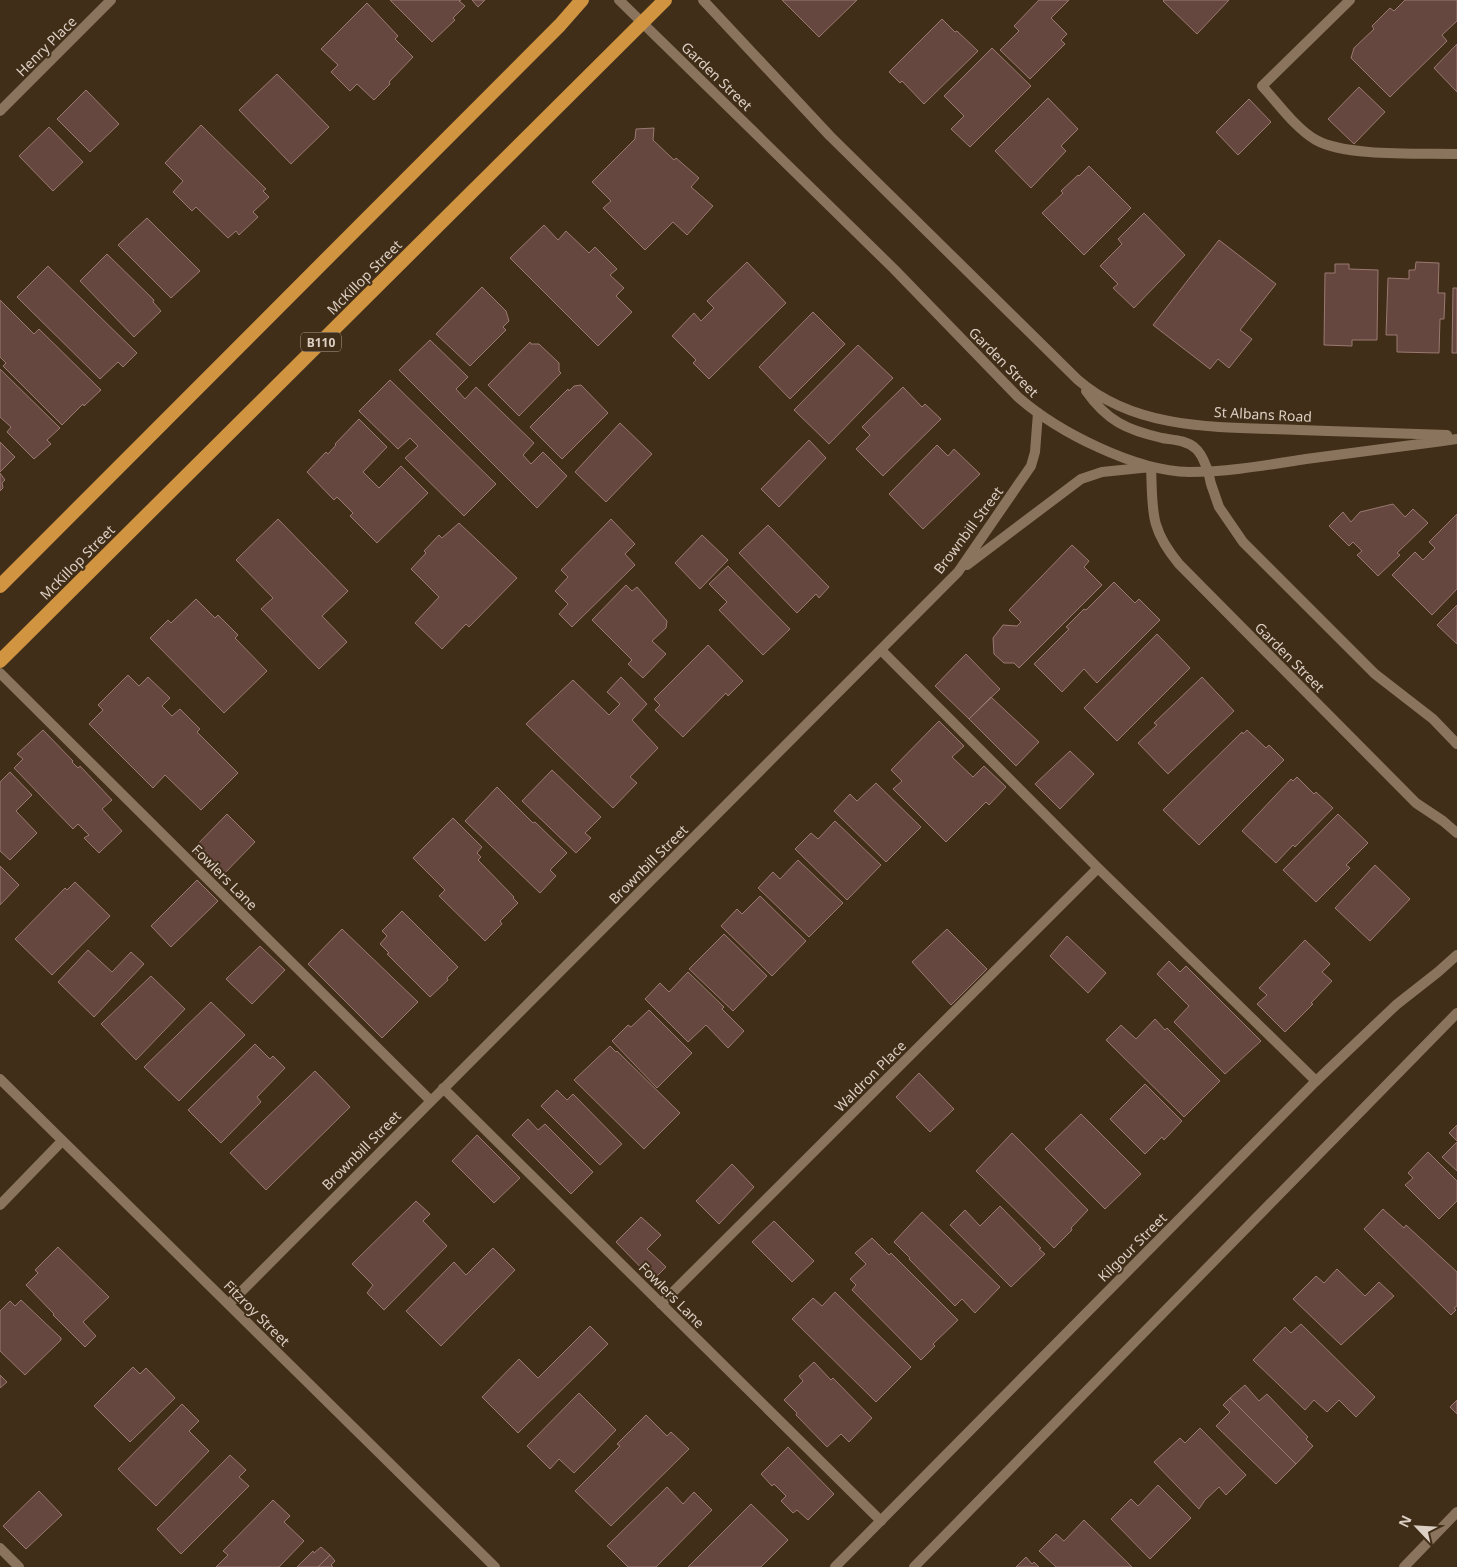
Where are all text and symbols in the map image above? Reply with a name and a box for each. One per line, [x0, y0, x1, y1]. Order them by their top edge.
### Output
street label: Henry Place [12, 12, 80, 80]
street label: Garden Street [678, 37, 756, 115]
street label: McKillop Street [322, 235, 406, 319]
street label: Garden Street [965, 323, 1043, 401]
road number: B110 [301, 332, 341, 352]
street label: St Albans Road [1214, 402, 1312, 426]
street label: Brownbill Street [929, 483, 1007, 577]
street label: McKillop Street [35, 520, 119, 604]
street label: Garden Street [1251, 618, 1329, 696]
street label: Brownbill Street [604, 820, 692, 908]
street label: Fowlers Lane [188, 840, 262, 914]
street label: Waldron Place [830, 1036, 910, 1116]
street label: Brownbill Street [317, 1106, 405, 1194]
street label: Kilgour Street [1093, 1208, 1171, 1286]
street label: Fowlers Lane [635, 1258, 709, 1332]
street label: Fitzroy Street [220, 1276, 294, 1350]
north arrow [1392, 1502, 1442, 1552]
text: N [1394, 1512, 1416, 1530]

